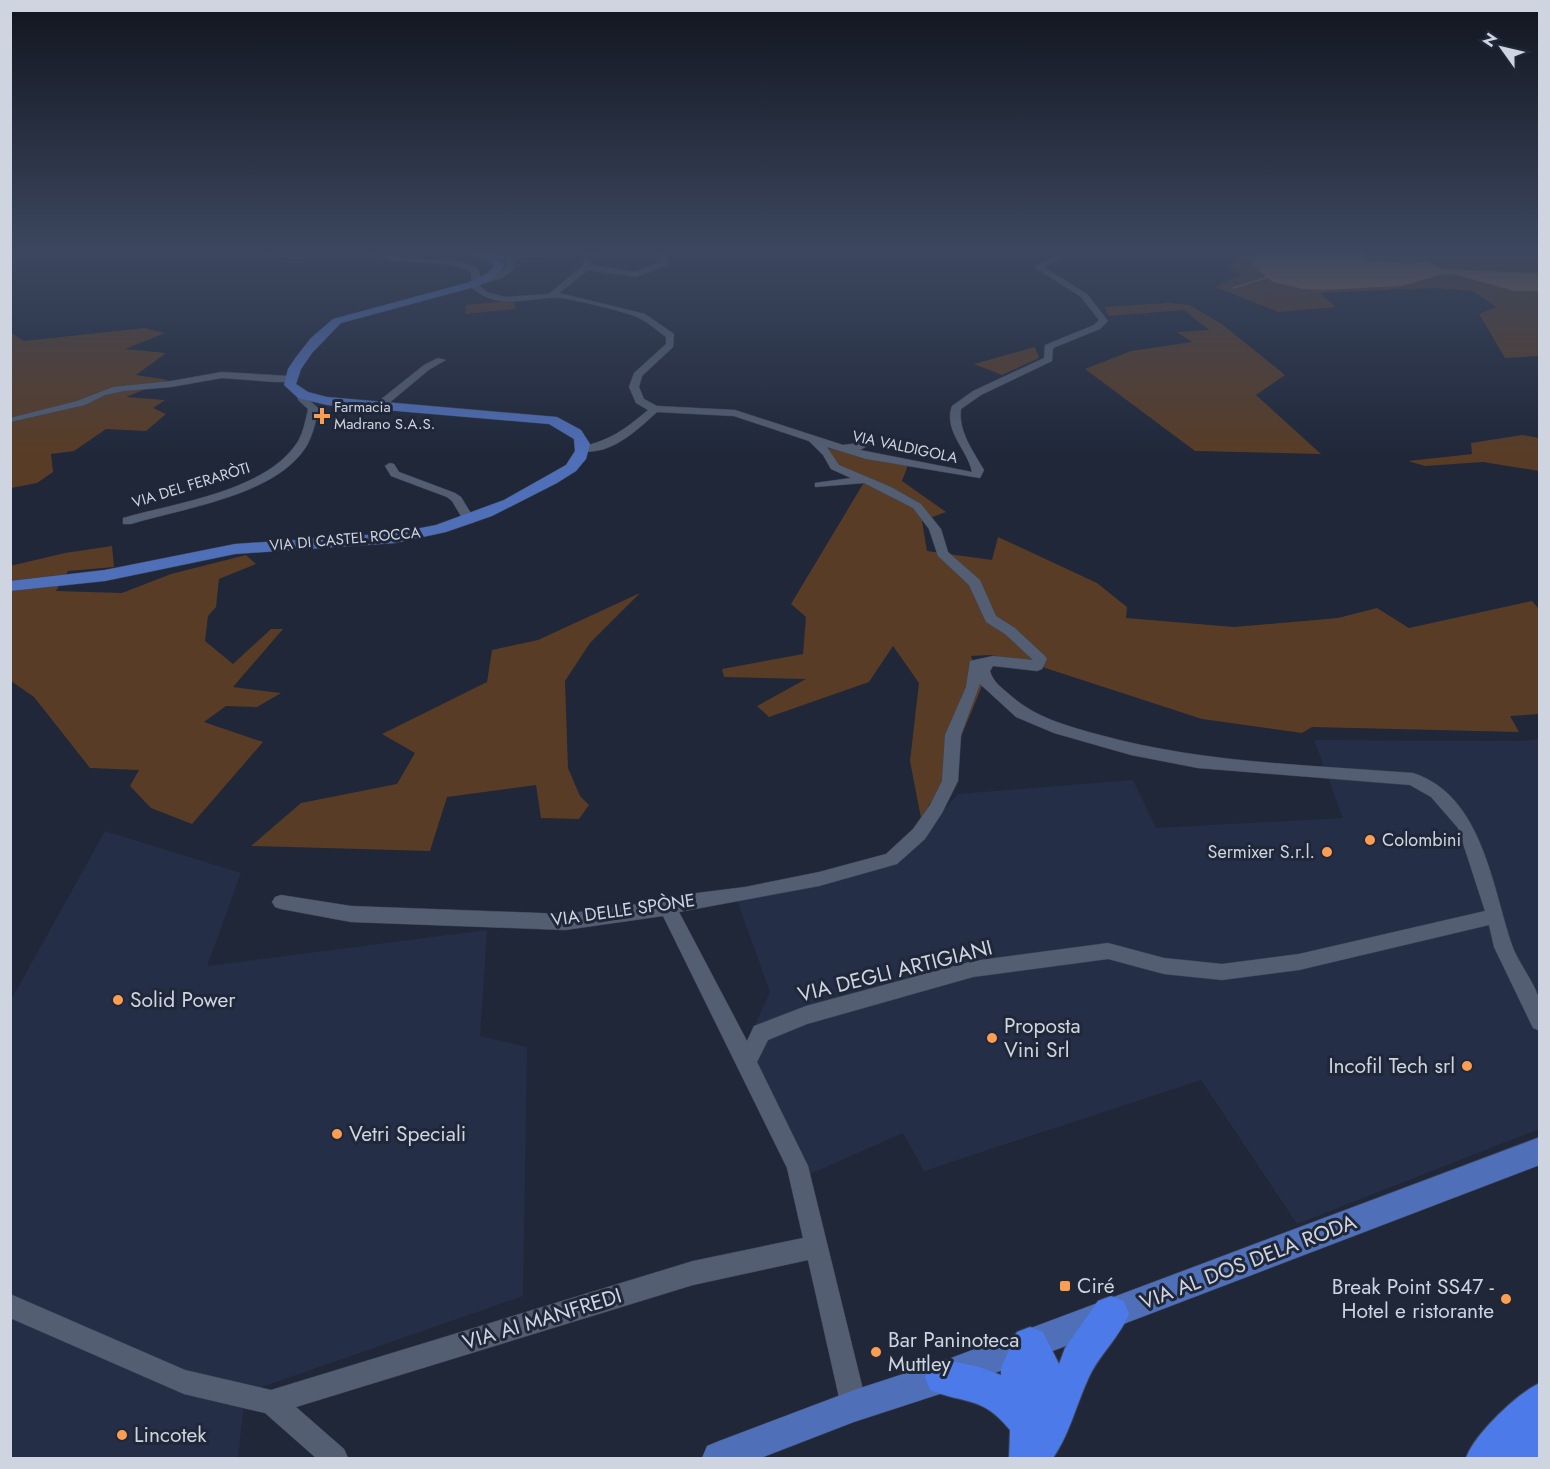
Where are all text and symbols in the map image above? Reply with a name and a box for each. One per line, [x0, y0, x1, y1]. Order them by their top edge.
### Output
north arrow [1472, 18, 1532, 78]
text: N [1477, 28, 1503, 52]
place label: Farmacia Madrano S.A.S. [334, 396, 435, 435]
marker: Farmacia Madrano S.A.S. [315, 409, 329, 423]
street label: VIA VALDIGOLA [850, 425, 960, 469]
street label: VIA DEL FERARÒTI [129, 457, 253, 513]
street label: VIA DI CASTEL ROCCA [269, 521, 421, 557]
place label: Colombini [1382, 827, 1461, 853]
marker: Colombini [1363, 833, 1377, 847]
place label: Sermixer S.r.l. [1208, 839, 1315, 865]
marker: Sermixer S.r.l. [1320, 845, 1334, 859]
street label: VIA DELLE SPÒNE [549, 887, 697, 933]
street label: VIA DEGLI ARTIGIANI [795, 932, 995, 1010]
place label: Solid Power [130, 985, 236, 1015]
marker: Solid Power [111, 993, 125, 1007]
place label: Proposta Vini Srl [1004, 1011, 1080, 1065]
marker: Proposta Vini Srl [985, 1031, 999, 1045]
place label: Incofil Tech srl [1328, 1051, 1455, 1081]
marker: Incofil Tech srl [1460, 1059, 1474, 1073]
place label: Vetri Speciali [349, 1119, 466, 1149]
marker: Vetri Speciali [330, 1127, 344, 1141]
street label: VIA AL DOS DELA RODA [1136, 1207, 1361, 1317]
place label: Ciré [1077, 1271, 1115, 1301]
place label: Break Point SS47 - Hotel e ristorante [1332, 1272, 1495, 1326]
marker: Ciré [1058, 1279, 1072, 1293]
street label: VIA AI MANFREDI [459, 1281, 625, 1357]
marker: Break Point SS47 - Hotel e ristorante [1499, 1292, 1513, 1306]
place label: Bar Paninoteca Muttley [888, 1325, 1019, 1379]
marker: Bar Paninoteca Muttley [869, 1345, 883, 1359]
place label: Lincotek [134, 1420, 207, 1450]
marker: Lincotek [115, 1428, 129, 1442]

